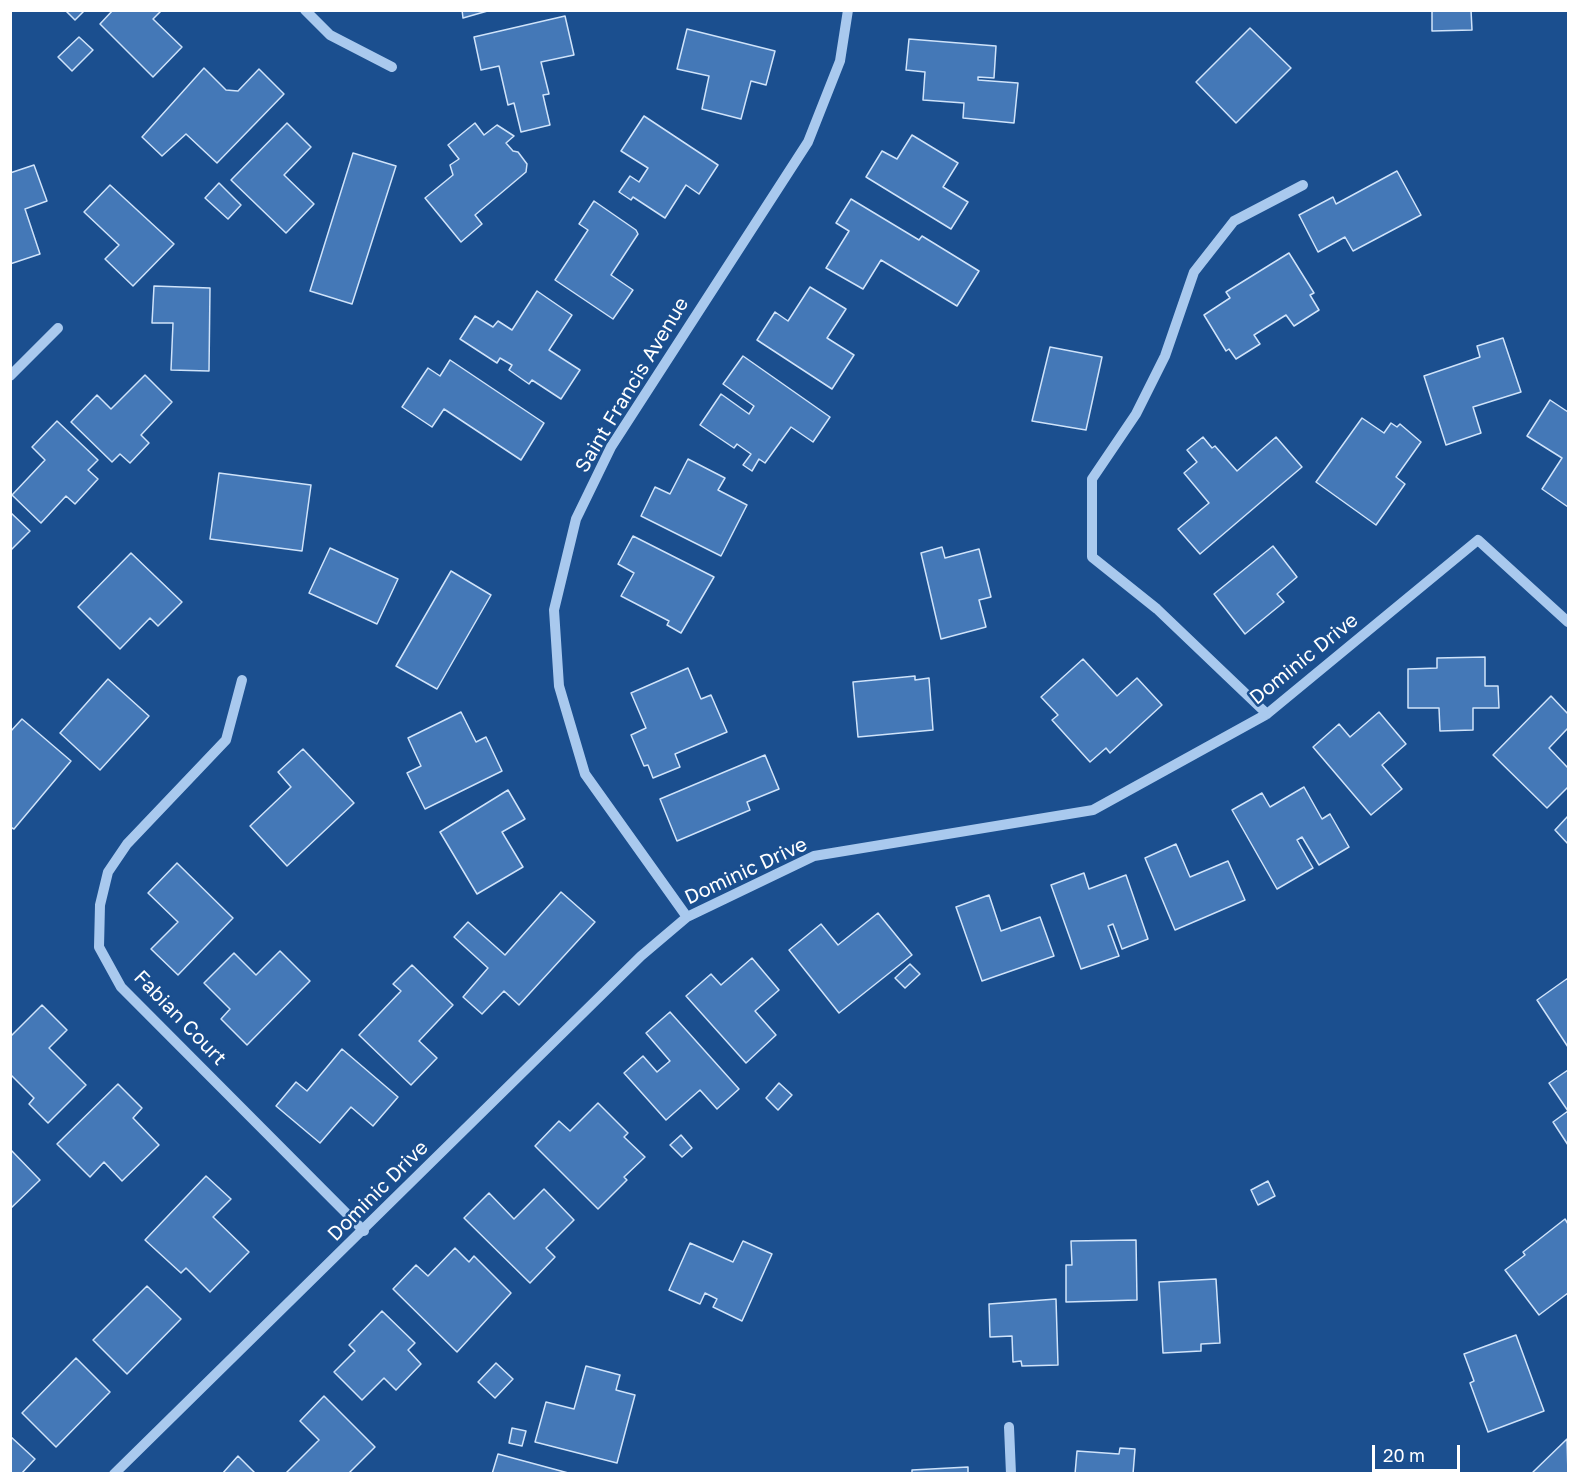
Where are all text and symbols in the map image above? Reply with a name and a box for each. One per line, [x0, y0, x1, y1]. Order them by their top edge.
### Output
street label: Saint Francis Avenue [570, 293, 694, 477]
street label: Dominic Drive [1245, 608, 1363, 710]
street label: Dominic Drive [681, 832, 811, 910]
street label: Fabian Court [129, 965, 231, 1071]
street label: Dominic Drive [323, 1136, 433, 1246]
scale bar [1375, 1433, 1464, 1471]
text: 20 m [1383, 1444, 1425, 1466]

